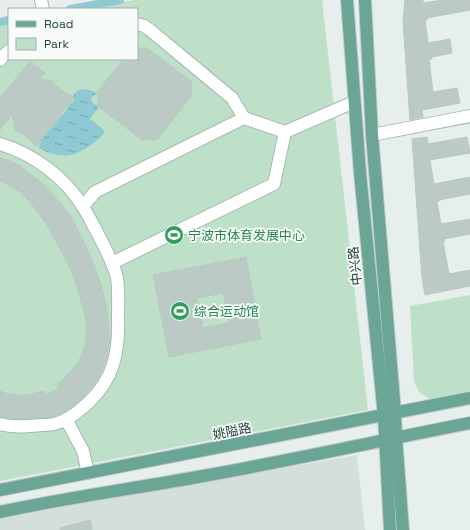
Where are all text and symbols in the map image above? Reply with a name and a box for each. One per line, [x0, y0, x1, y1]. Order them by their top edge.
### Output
legend [8, 8, 138, 60]
text: Road [44, 16, 73, 32]
text: Park [44, 36, 69, 52]
sports icon: 宁波市体育发展中心 [163, 224, 185, 246]
place label: 宁波市体育发展中心 [188, 227, 305, 244]
street label: 中兴路 [345, 246, 365, 286]
sports icon: 综合运动馆 [169, 300, 191, 322]
place label: 综合运动馆 [194, 303, 259, 320]
street label: 姚隘路 [211, 419, 253, 443]

